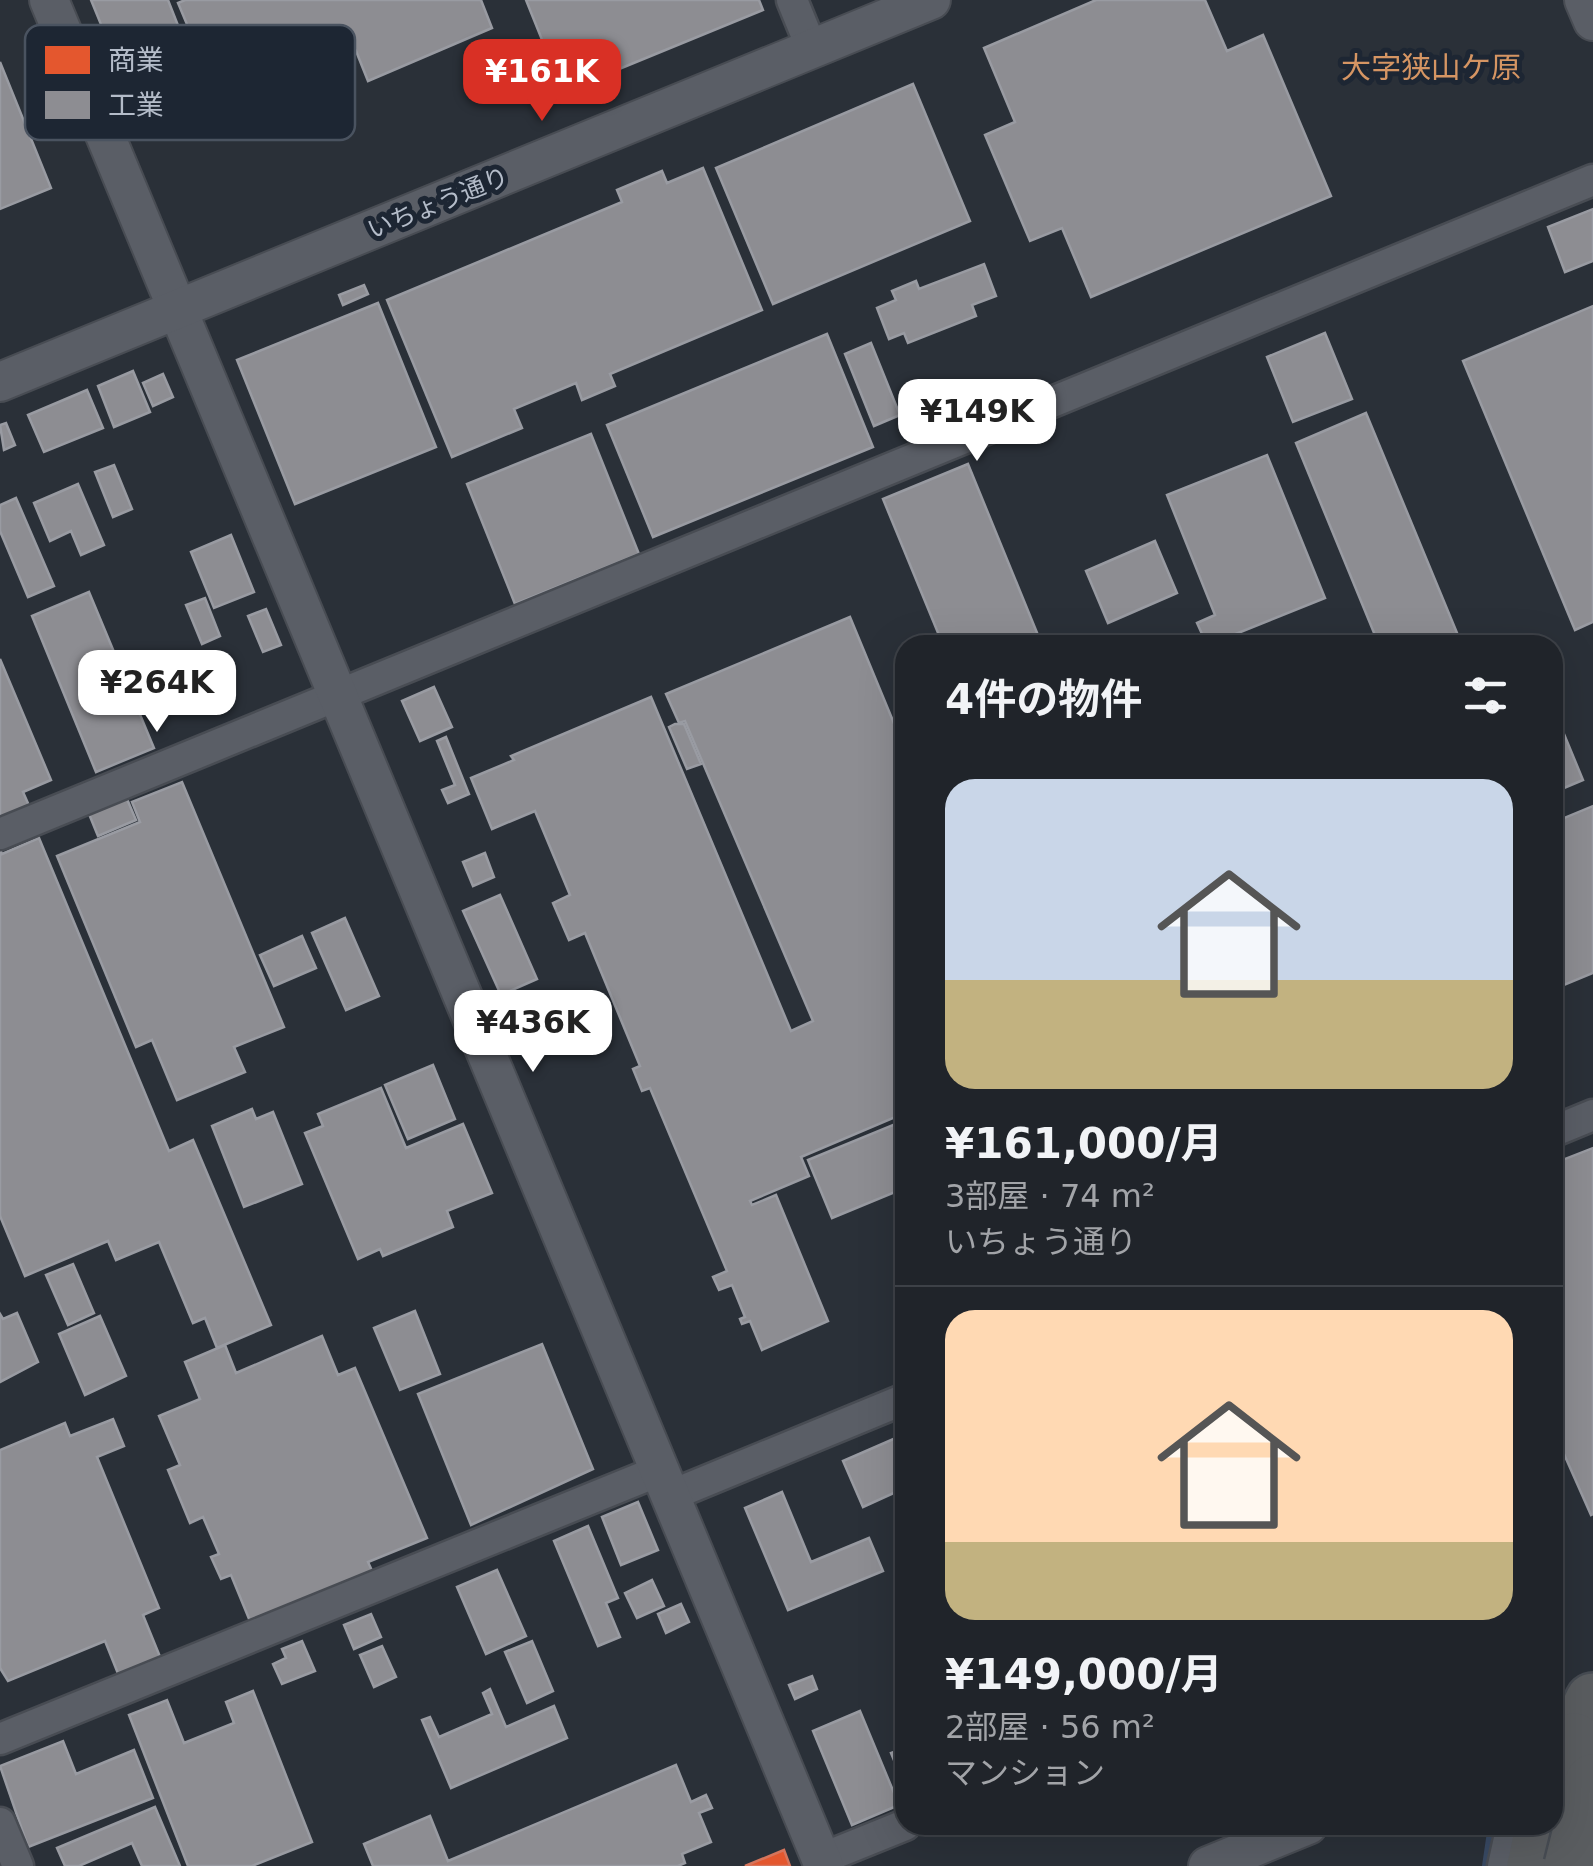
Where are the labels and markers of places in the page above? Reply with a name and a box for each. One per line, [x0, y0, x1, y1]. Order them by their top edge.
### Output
pin: ¥161K [472, 39, 612, 124]
pin: ¥149K [907, 379, 1047, 464]
pin: ¥264K [87, 650, 227, 735]
pin: ¥436K [463, 990, 603, 1075]

